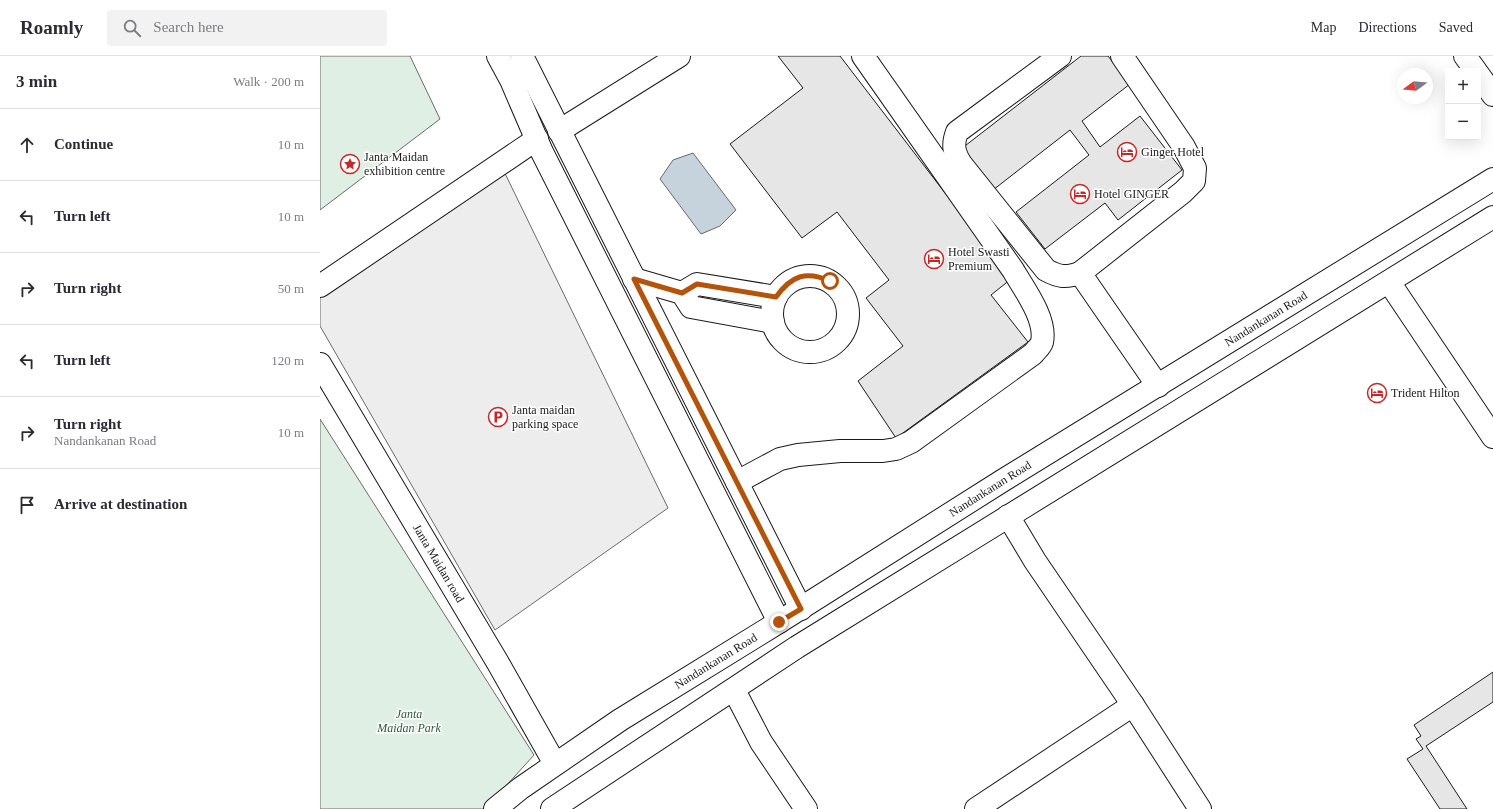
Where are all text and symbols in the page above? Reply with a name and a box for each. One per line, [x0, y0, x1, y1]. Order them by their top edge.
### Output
search box [107, 10, 387, 46]
text: Roamly [20, 17, 83, 38]
icon: search [121, 17, 143, 39]
text: Search here [153, 19, 224, 35]
text: Map [1311, 20, 1336, 35]
text: Directions [1358, 20, 1417, 35]
text: Saved [1439, 20, 1473, 35]
north arrow [1397, 68, 1433, 104]
map controls [1445, 68, 1481, 140]
button: + [1445, 68, 1481, 104]
text: 3 min [16, 72, 57, 91]
text: Walk · 200 m [233, 74, 304, 89]
button: − [1445, 104, 1481, 140]
icon: ahead [16, 134, 38, 156]
text: Continue [54, 136, 113, 152]
text: 10 m [278, 137, 304, 152]
hotel icon: Ginger Hotel [1116, 141, 1138, 163]
place label: Ginger Hotel [1141, 145, 1205, 159]
place label: Janta Maidan exhibition centre [364, 150, 445, 178]
place icon: Janta Maidan exhibition centre [339, 153, 361, 175]
hotel icon: Hotel GINGER [1069, 183, 1091, 205]
place label: Hotel GINGER [1094, 187, 1169, 201]
icon: left [16, 206, 38, 228]
text: Turn left [54, 208, 111, 224]
text: 10 m [278, 209, 304, 224]
place label: Hotel Swasti Premium [948, 245, 1010, 273]
hotel icon: Hotel Swasti Premium [923, 248, 945, 270]
route start [821, 272, 839, 290]
icon: right [16, 278, 38, 300]
text: Turn right [54, 280, 121, 296]
text: 50 m [278, 281, 304, 296]
street label: Nandankanan Road [1222, 288, 1310, 349]
icon: left [16, 350, 38, 372]
text: Turn left [54, 352, 111, 368]
text: 120 m [271, 353, 304, 368]
hotel icon: Trident Hilton [1366, 382, 1388, 404]
place label: Trident Hilton [1391, 386, 1460, 400]
place label: Janta maidan parking space [512, 403, 578, 431]
parking icon: Janta maidan parking space [487, 406, 509, 428]
text: Turn right [54, 416, 121, 432]
icon: right [16, 422, 38, 444]
text: 10 m [278, 425, 304, 440]
text: Nandankanan Road [54, 433, 156, 448]
street label: Nandankanan Road [946, 458, 1034, 520]
icon: arrive [16, 494, 38, 516]
text: Arrive at destination [54, 496, 187, 512]
street label: Janta Maidan road [410, 522, 467, 605]
route end [770, 613, 788, 631]
street label: Nandankanan Road [672, 630, 760, 692]
park label: Janta Maidan Park [376, 707, 442, 735]

